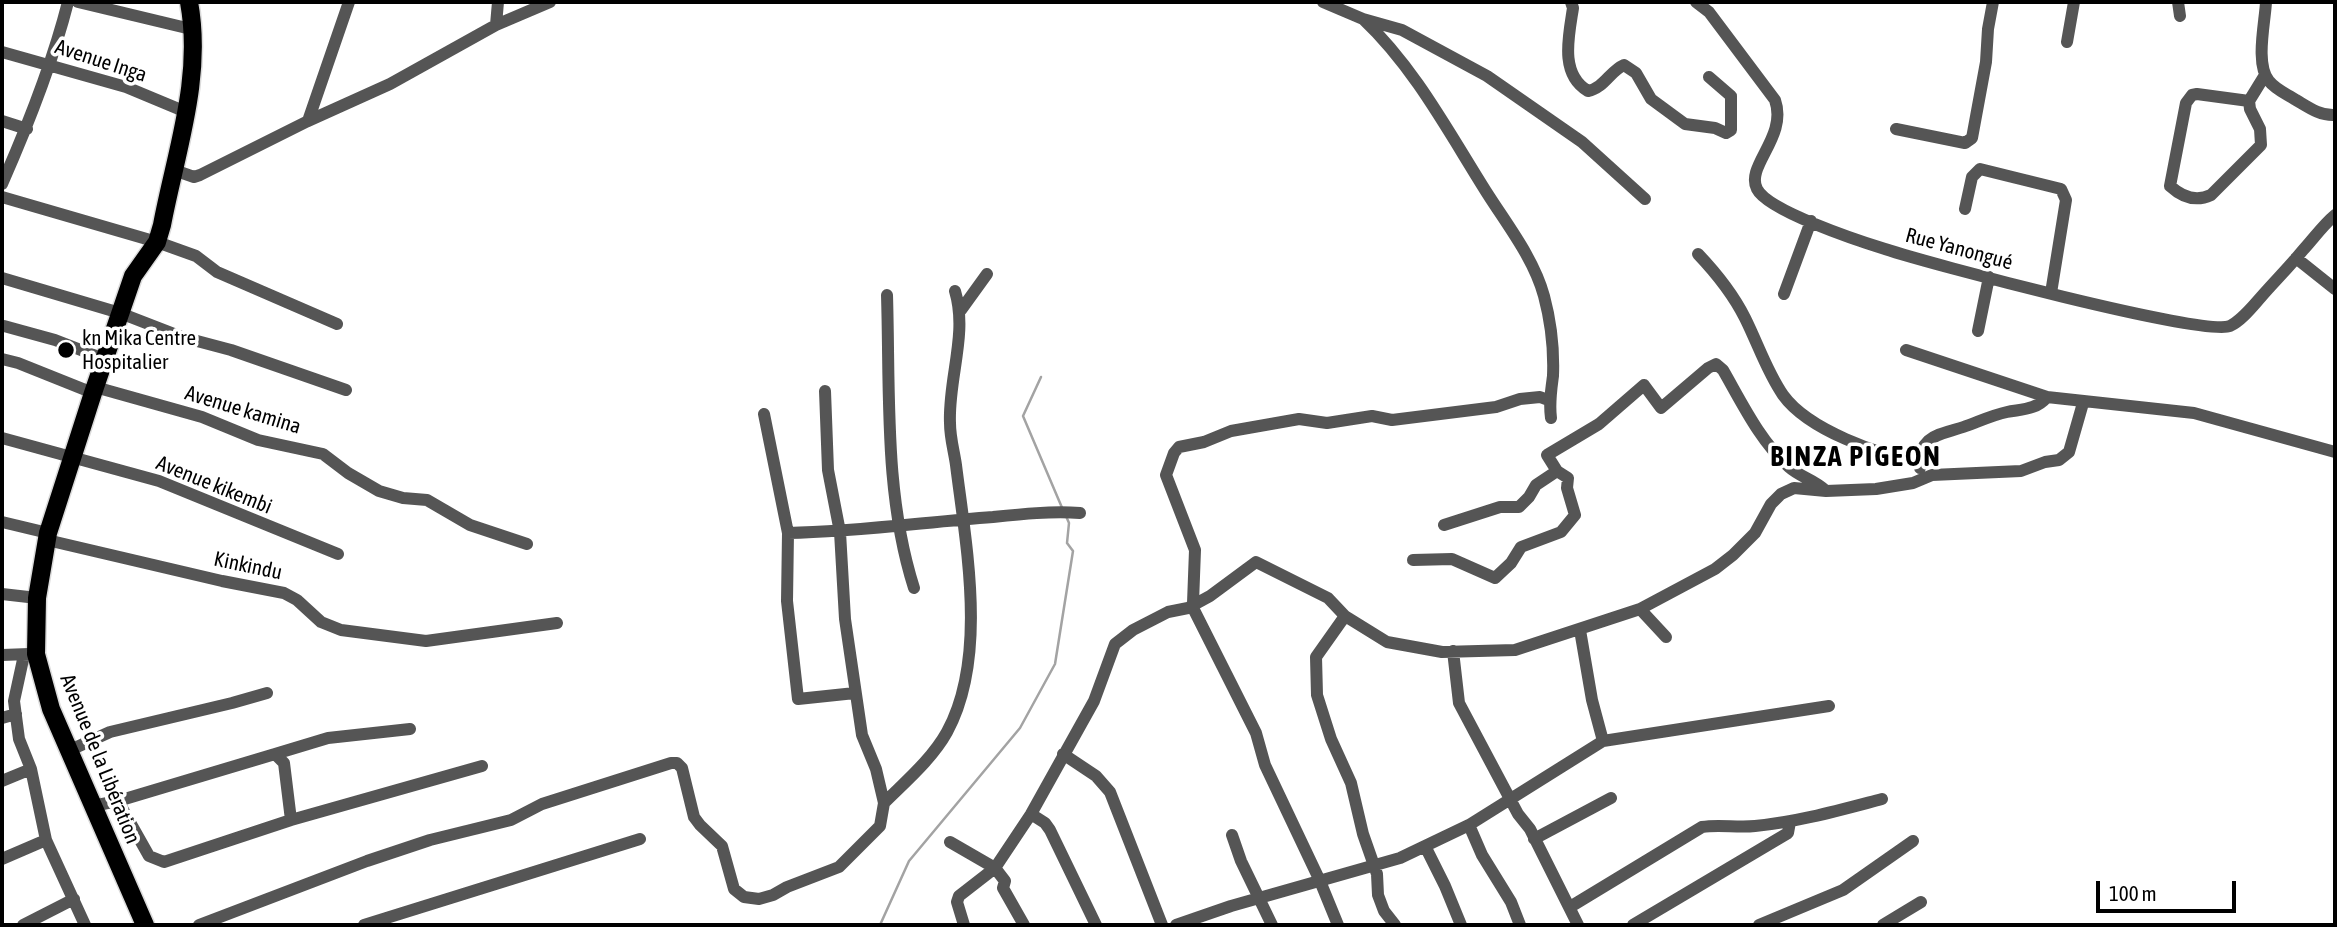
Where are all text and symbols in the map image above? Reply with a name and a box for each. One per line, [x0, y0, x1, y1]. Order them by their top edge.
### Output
street label: Avenue Inga [52, 34, 150, 88]
street label: Rue Yanongué [1903, 223, 2015, 275]
place label: kn Mika Centre Hospitalier [82, 325, 196, 375]
marker: kn Mika Centre Hospitalier [56, 340, 76, 360]
street label: Avenue kamina [182, 380, 304, 440]
district label: BINZA PIGEON [1772, 440, 1940, 474]
street label: Avenue kikembi [152, 450, 276, 520]
street label: Kinkindu [212, 546, 284, 586]
street label: Avenue de la Libération [55, 671, 145, 847]
scale bar [2099, 867, 2239, 911]
text: 100 m [2109, 881, 2157, 905]

